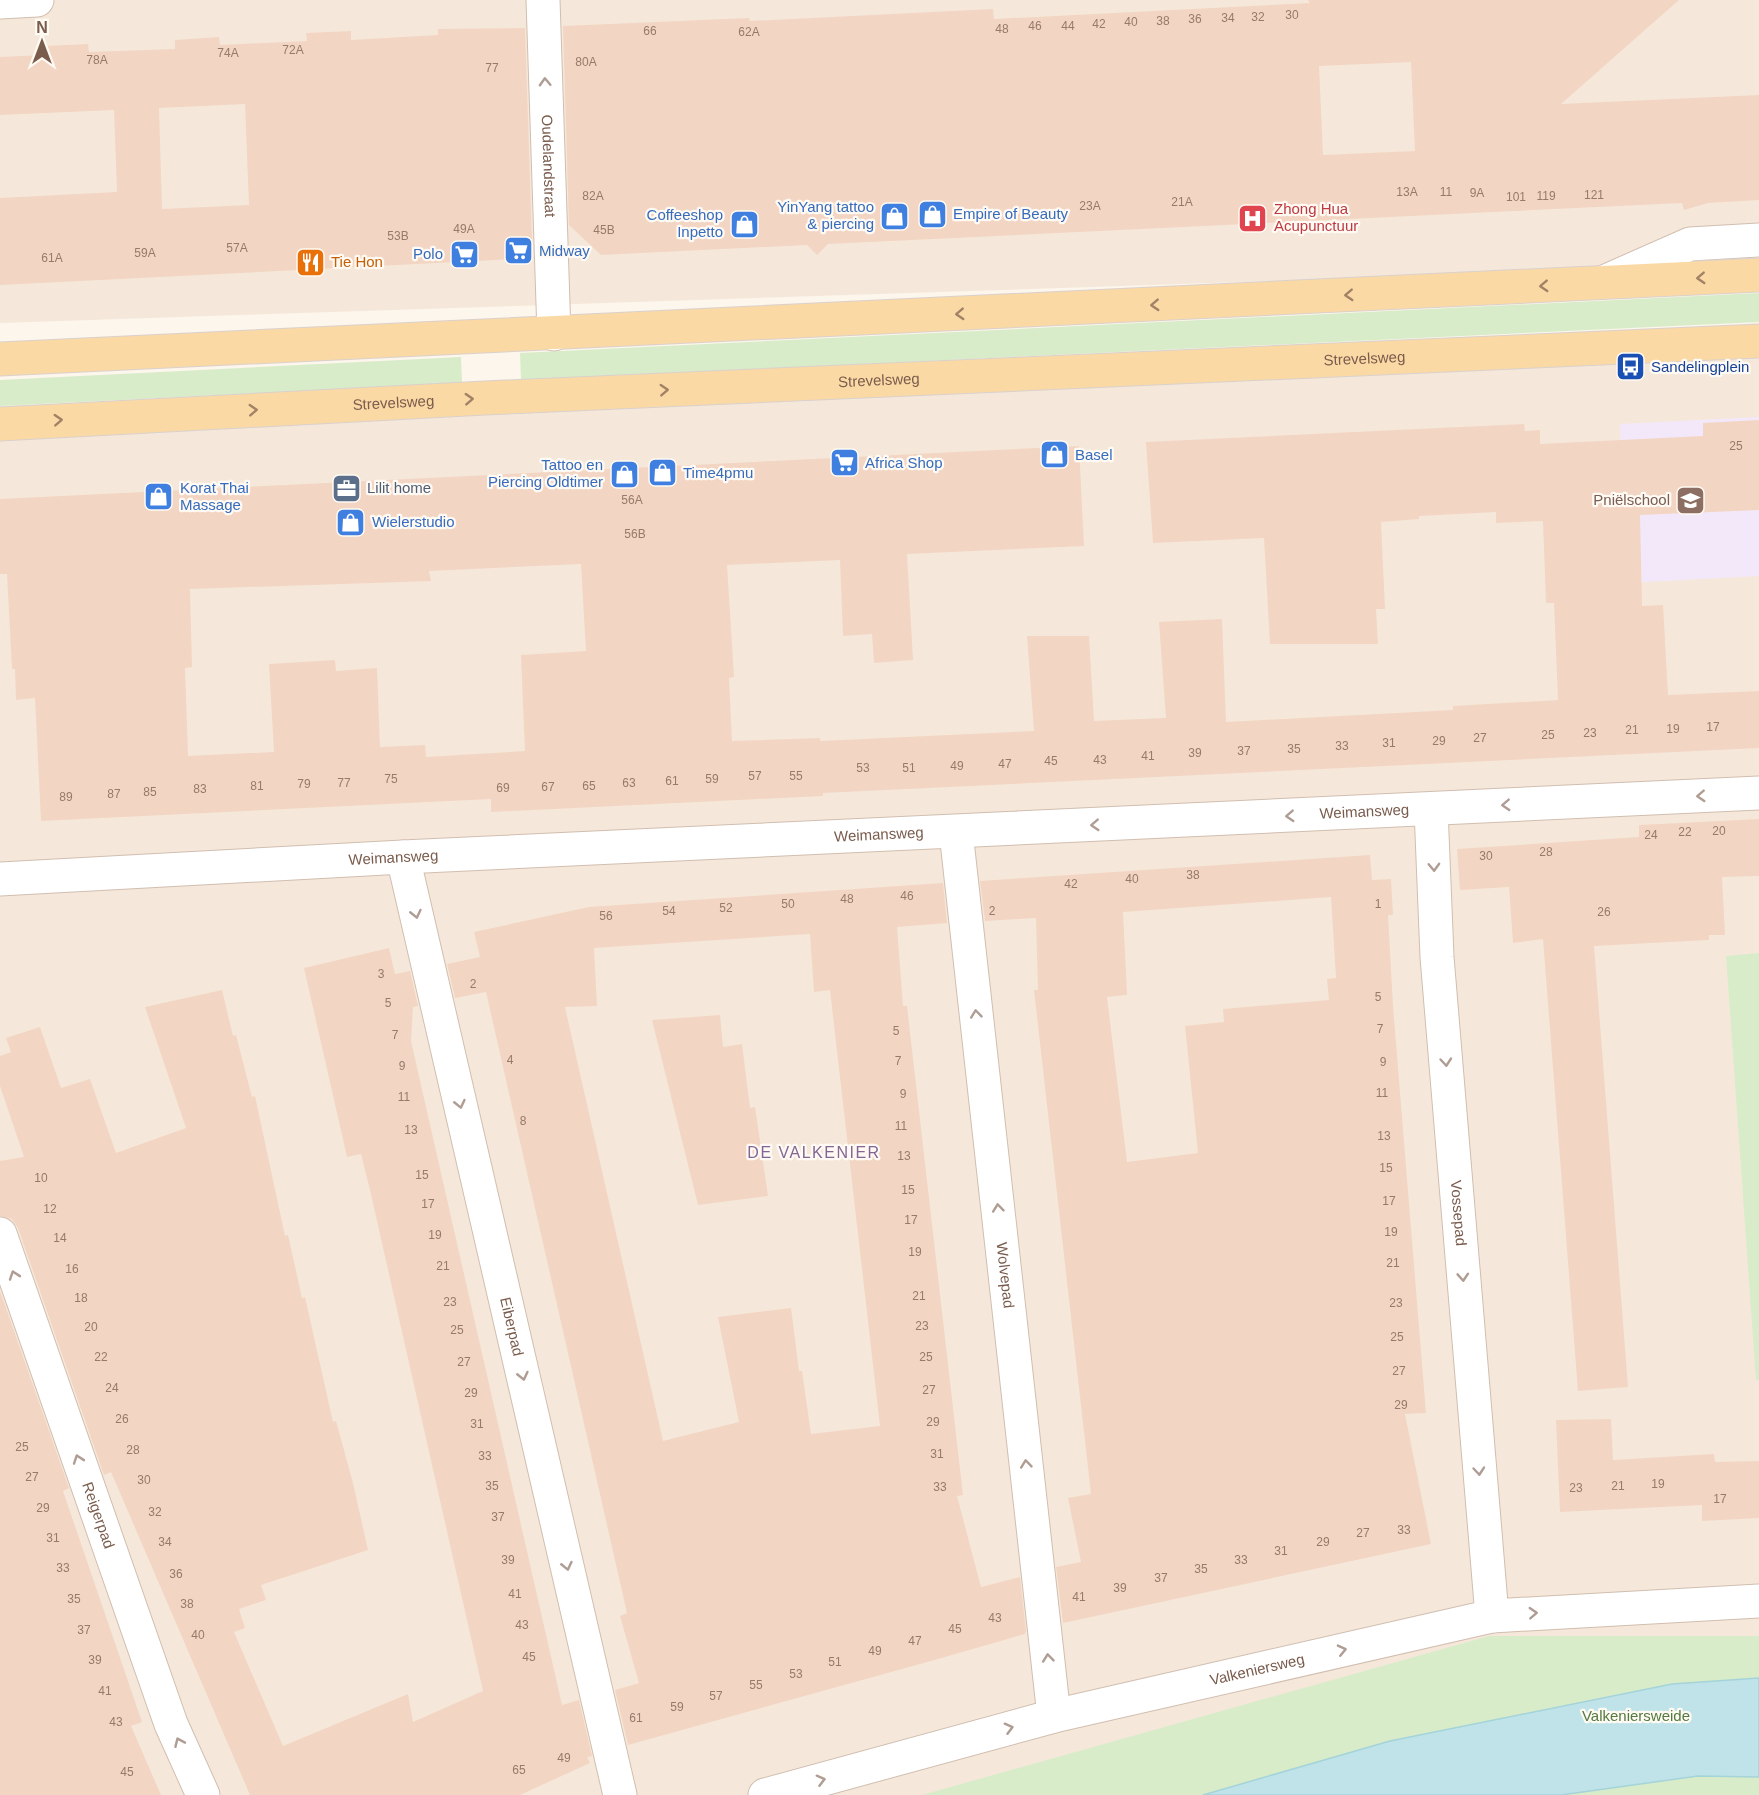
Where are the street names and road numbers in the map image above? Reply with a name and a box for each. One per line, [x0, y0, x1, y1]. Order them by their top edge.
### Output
street label: Oudelandstraat [539, 114, 559, 218]
street label: Strevelsweg [1323, 348, 1406, 368]
street label: Strevelsweg [838, 370, 920, 390]
street label: Strevelsweg [352, 392, 435, 413]
street label: Weimansweg [1319, 801, 1410, 822]
street label: Weimansweg [834, 823, 924, 845]
street label: Weimansweg [348, 846, 439, 868]
street label: Vossepad [1448, 1179, 1470, 1246]
street label: Wolvepad [994, 1241, 1018, 1309]
street label: Eiberpad [497, 1295, 527, 1358]
street label: Reigerpad [79, 1480, 118, 1551]
street label: Valkeniersweg [1208, 1650, 1306, 1688]

